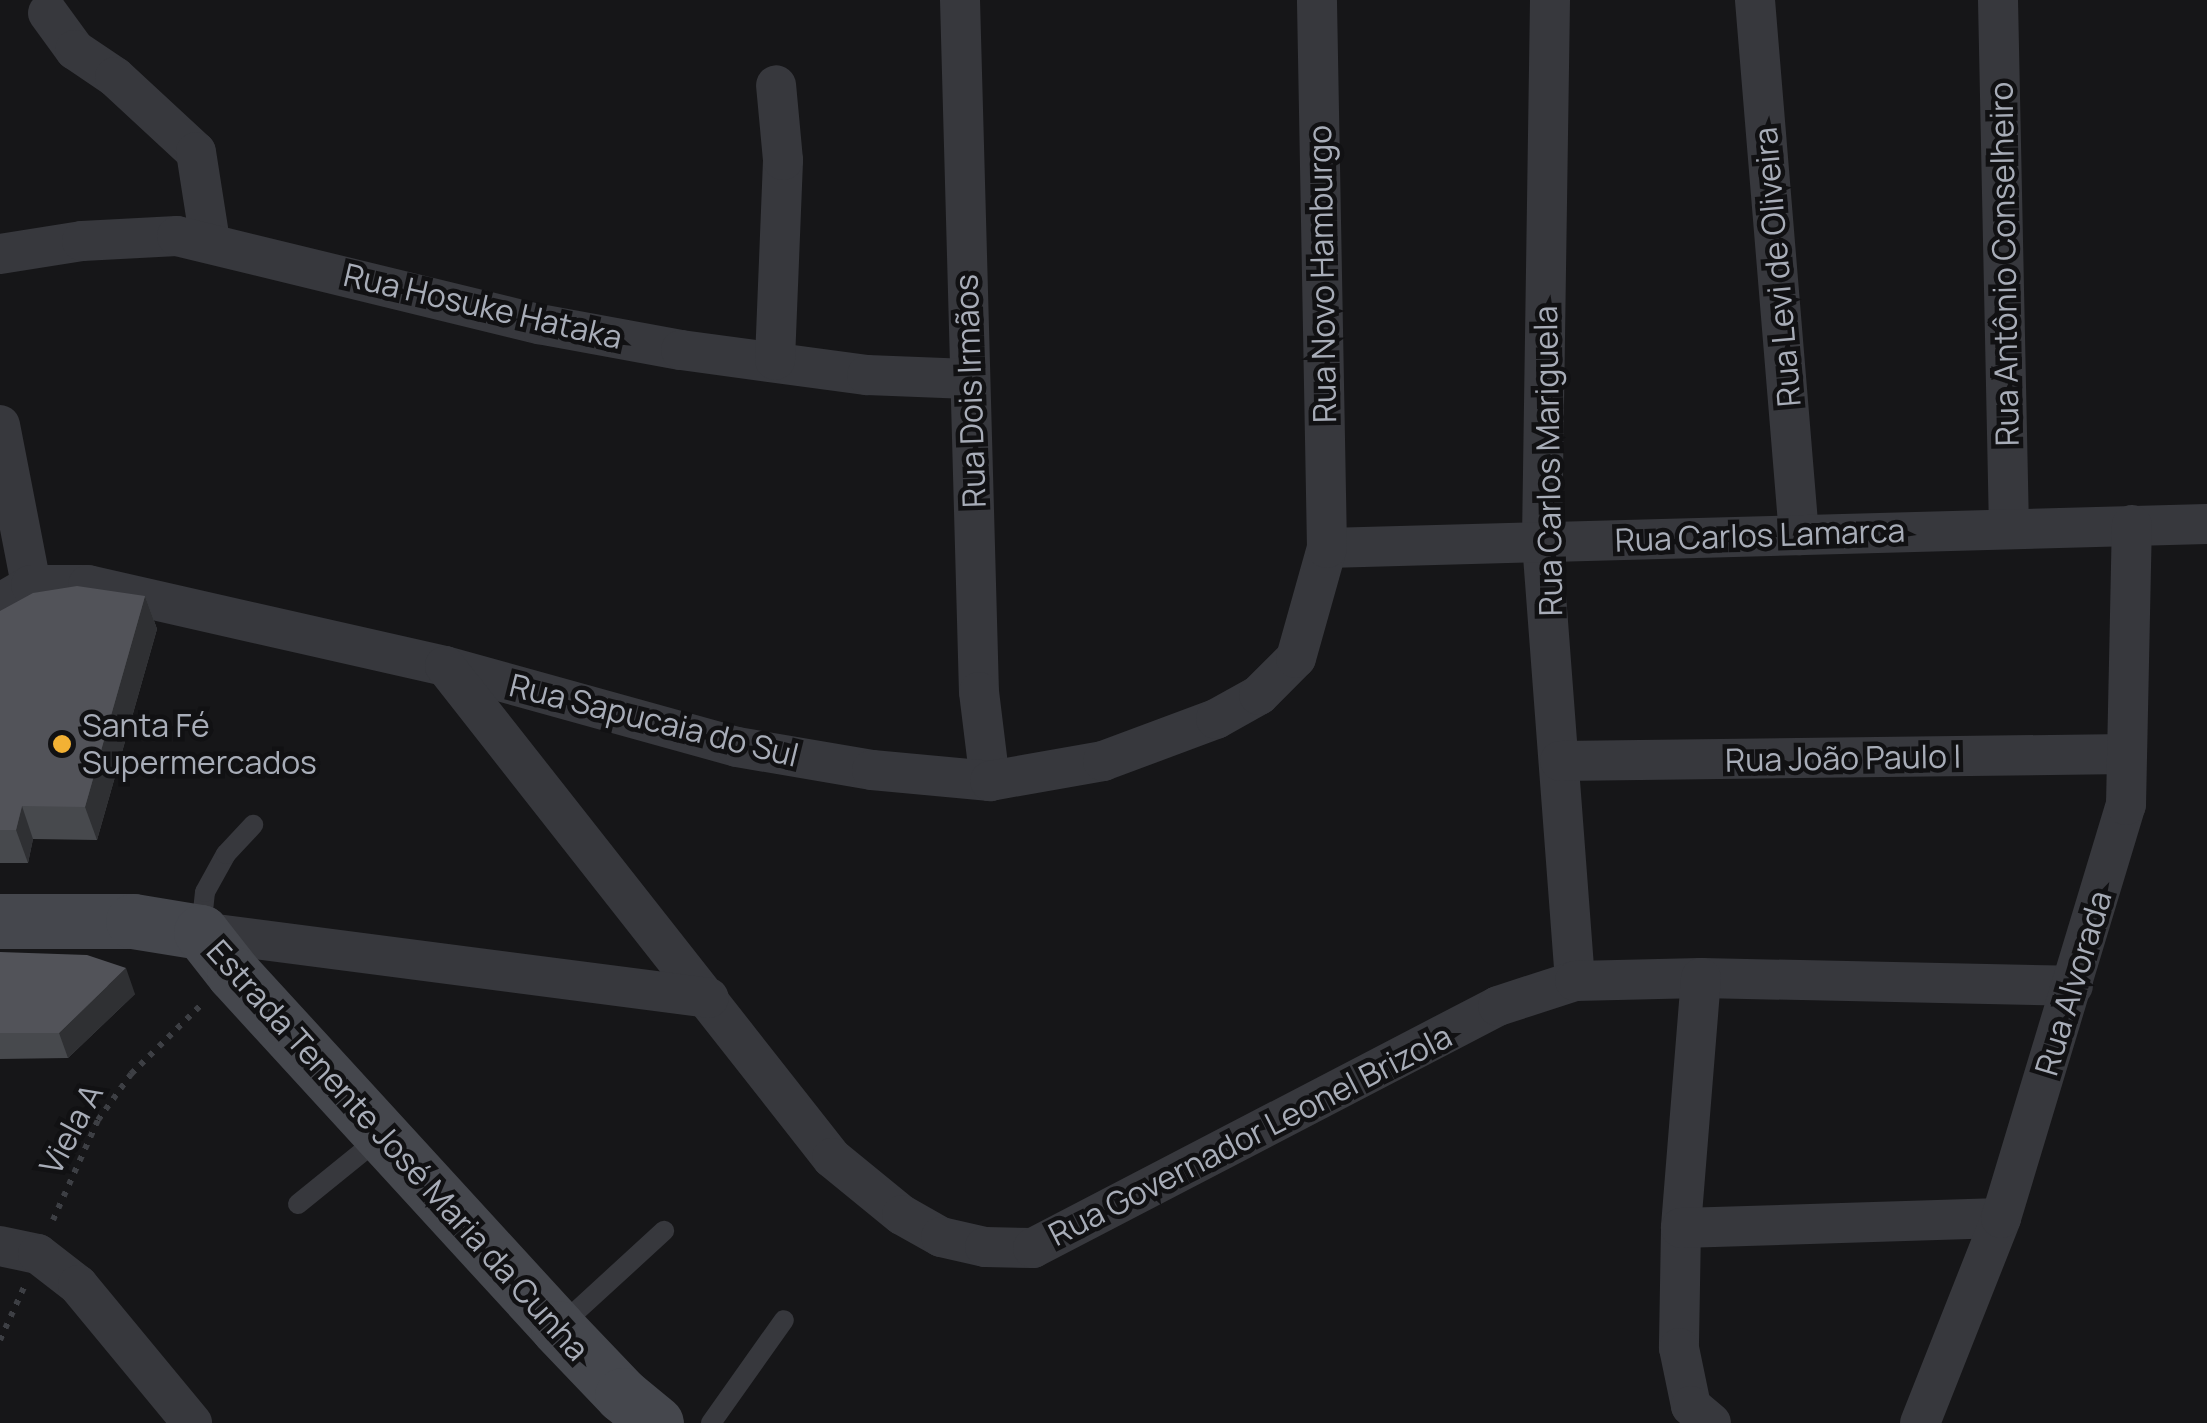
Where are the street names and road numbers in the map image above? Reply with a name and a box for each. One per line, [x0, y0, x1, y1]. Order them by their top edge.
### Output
street label: Rua Antônio Conselheiro [1982, 81, 2026, 447]
street label: Rua Novo Hamburgo [1300, 125, 1344, 423]
street label: Rua Levi de Oliveira [1746, 126, 1808, 408]
street label: Rua Hosuke Hataka [340, 255, 626, 357]
street label: Rua Dois Irmãos [947, 273, 993, 509]
street label: Rua Carlos Mariguela [1526, 305, 1570, 617]
street label: Rua Carlos Lamarca [1614, 511, 1906, 559]
street label: Rua Sapucaia do Sul [506, 666, 802, 774]
street label: Rua João Paulo I [1725, 737, 1961, 779]
street label: Rua Alvorada [2027, 886, 2119, 1080]
street label: Estrada Tenente José Maria da Cunha [199, 932, 597, 1368]
street label: Rua Governador Leonel Brizola [1042, 1017, 1458, 1253]
street label: Viela A [31, 1077, 111, 1181]

